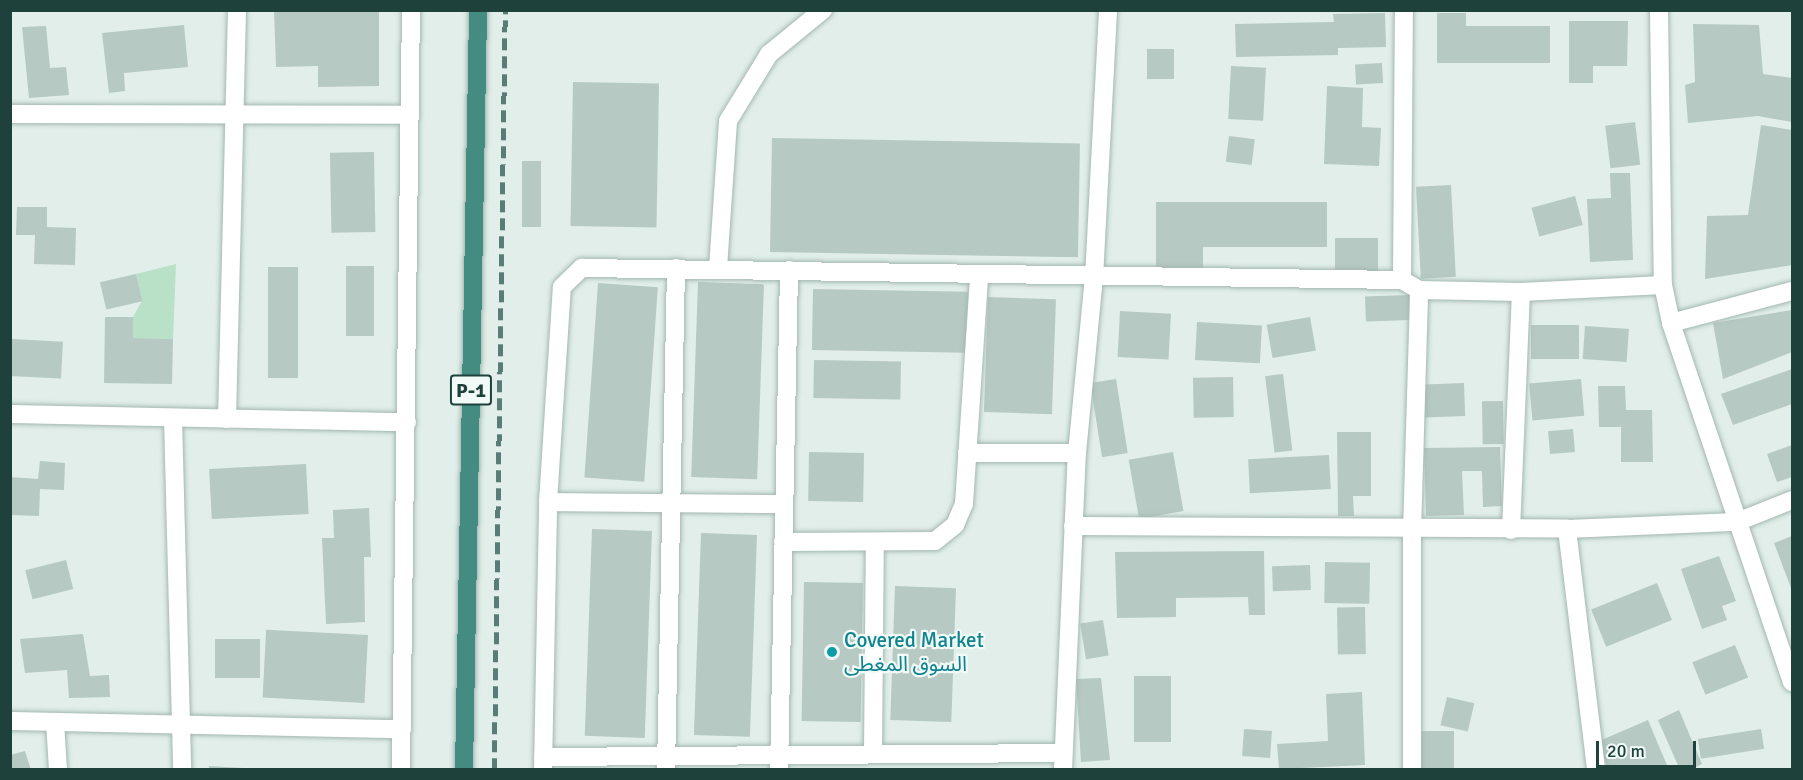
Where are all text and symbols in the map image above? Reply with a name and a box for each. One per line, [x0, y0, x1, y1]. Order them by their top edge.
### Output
road number: P-1 [448, 373, 494, 407]
place label: Covered Market السوق المغطى [844, 627, 984, 677]
marker: Covered Market السوق المغطى [825, 645, 839, 659]
scale bar [1599, 729, 1700, 767]
text: 20 m [1607, 740, 1645, 762]

